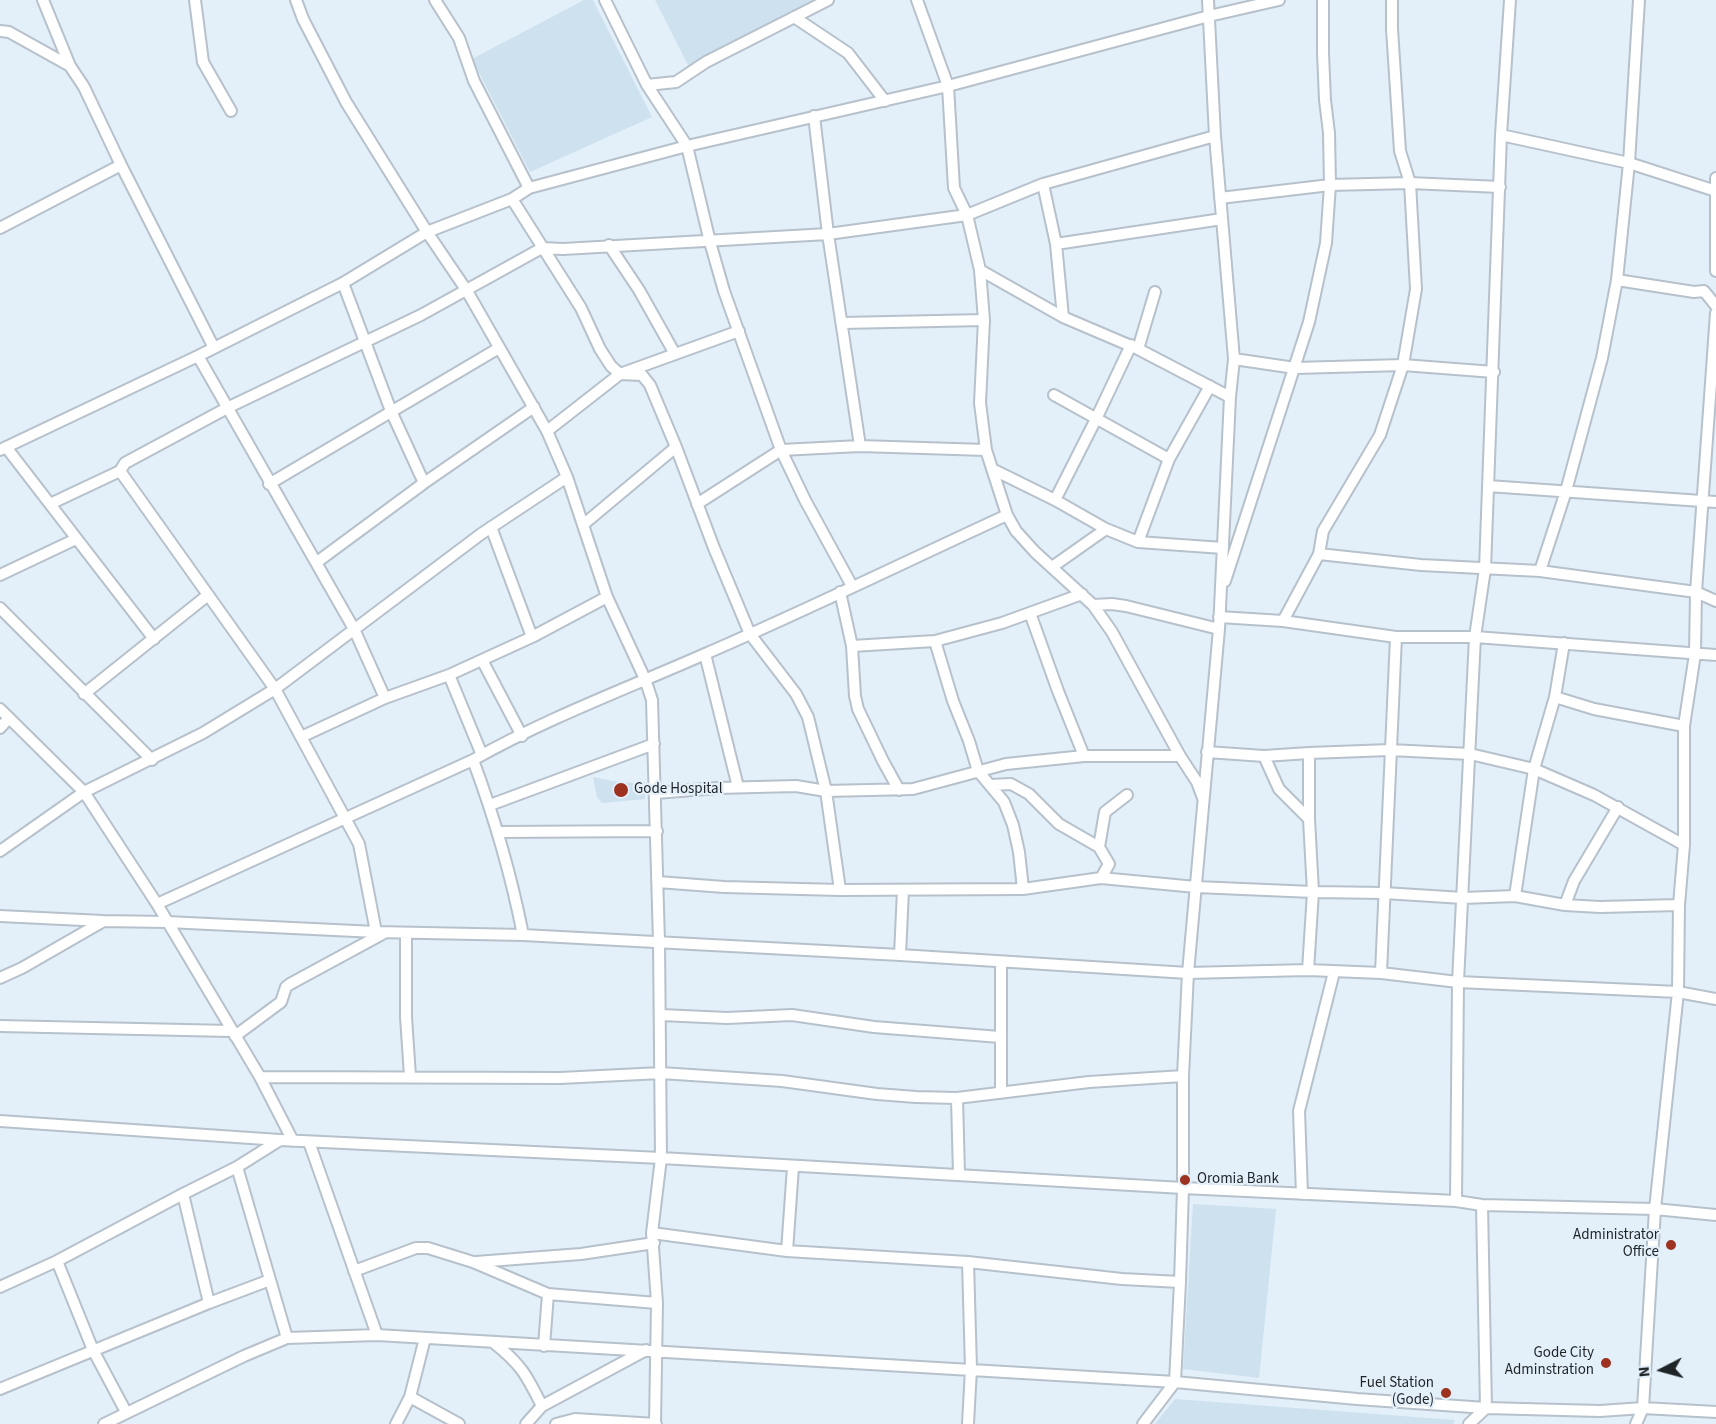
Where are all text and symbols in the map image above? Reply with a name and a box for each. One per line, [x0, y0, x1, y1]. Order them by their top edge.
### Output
marker: Gode Hospital [612, 781, 630, 799]
place label: Gode Hospital [634, 781, 722, 799]
place label: Oromia Bank [1197, 1171, 1279, 1189]
marker: Oromia Bank [1178, 1173, 1192, 1187]
place label: Administrator Office [1573, 1227, 1659, 1262]
marker: Administrator Office [1664, 1238, 1678, 1252]
north arrow [1632, 1340, 1692, 1400]
place label: Gode City Adminstration [1505, 1345, 1594, 1380]
marker: Gode City Adminstration [1599, 1356, 1613, 1370]
text: N [1633, 1365, 1656, 1378]
place label: Fuel Station (Gode) [1360, 1375, 1434, 1410]
marker: Fuel Station (Gode) [1439, 1386, 1453, 1400]

